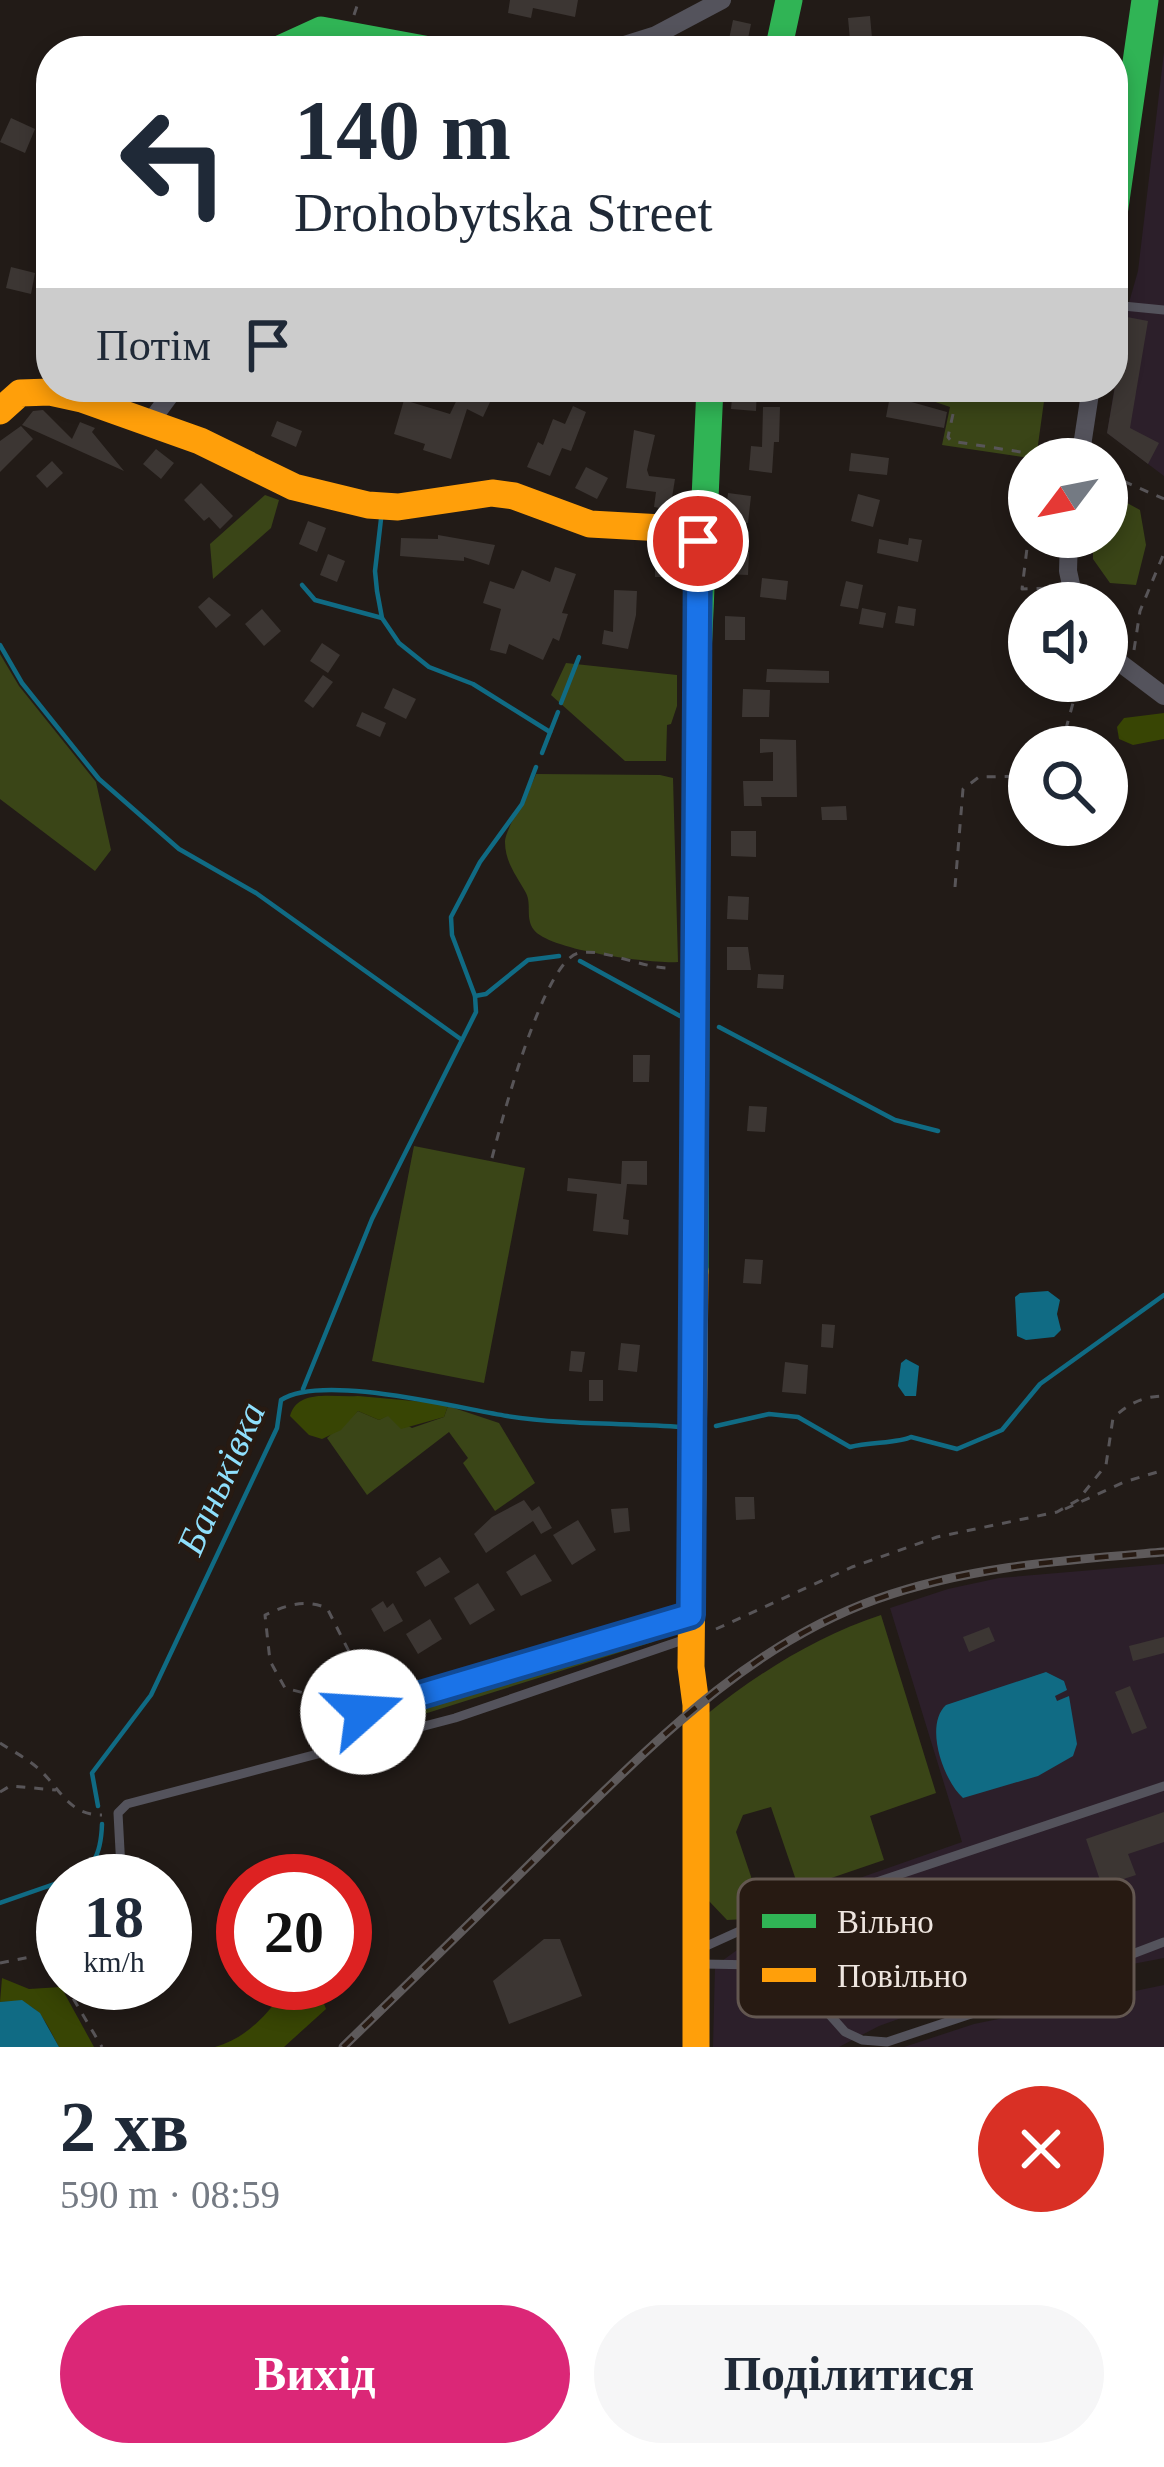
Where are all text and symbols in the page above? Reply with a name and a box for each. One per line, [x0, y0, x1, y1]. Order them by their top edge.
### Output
icon: left [96, 84, 252, 240]
text: 140 m [294, 84, 511, 177]
text: Drohobytska Street [294, 183, 712, 243]
icon: arrive [235, 312, 301, 378]
text: Потім [96, 320, 211, 370]
north arrow [1008, 438, 1128, 558]
map controls [1008, 438, 1128, 846]
pin [647, 490, 749, 592]
icon: arrive [665, 508, 731, 574]
button: sound [1008, 582, 1128, 702]
button: search [1008, 726, 1128, 846]
water label: Баньківка [167, 1395, 273, 1562]
position arrow [300, 1649, 426, 1775]
speed limit sign: 20 [216, 1854, 372, 2010]
legend [738, 1879, 1134, 2017]
text: 18 [84, 1884, 144, 1950]
text: Вільно [837, 1904, 934, 1940]
text: km/h [83, 1945, 145, 1978]
text: Повільно [837, 1958, 968, 1994]
button: close [978, 2086, 1104, 2212]
text: 2 хв [60, 2087, 189, 2167]
text: 590 m · 08:59 [60, 2173, 280, 2216]
button: Вихід [60, 2305, 570, 2443]
button: Поділитися [594, 2305, 1104, 2443]

